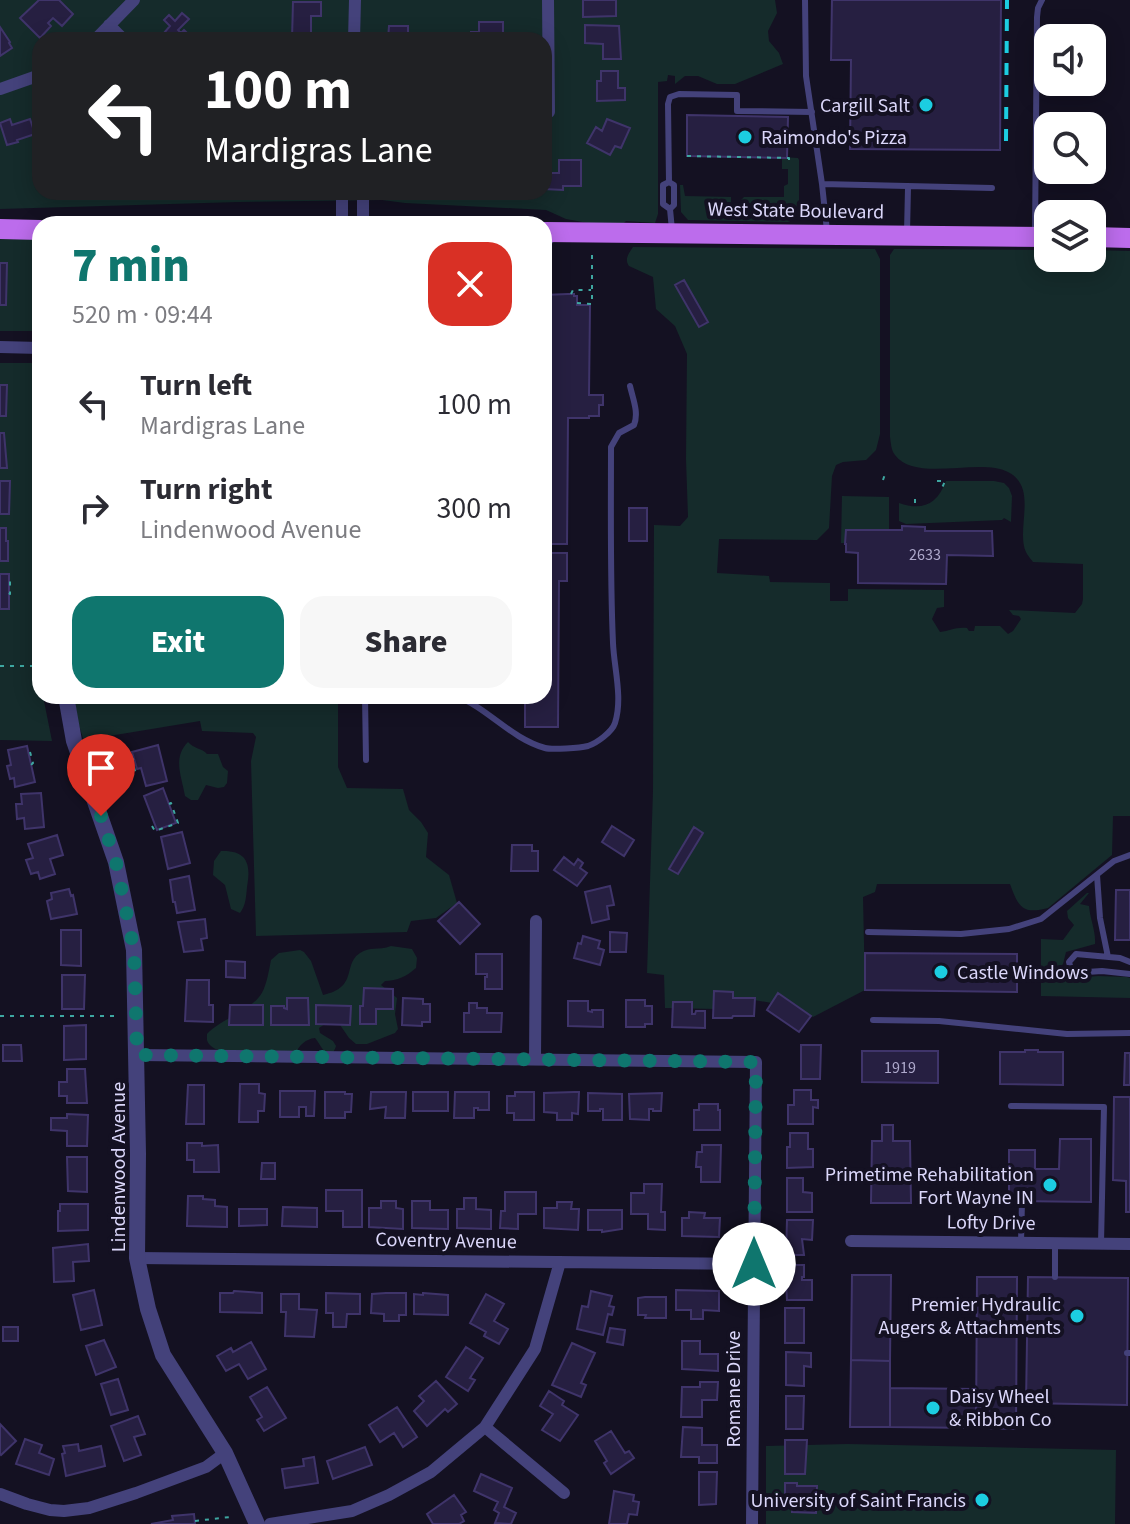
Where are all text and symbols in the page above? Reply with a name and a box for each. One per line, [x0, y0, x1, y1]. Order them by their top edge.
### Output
map controls [1034, 24, 1106, 272]
button: sound [1034, 24, 1106, 96]
text: 100 m [204, 51, 352, 130]
icon: left [72, 64, 176, 168]
place label: Cargill Salt [820, 92, 910, 120]
marker: Cargill Salt [917, 96, 935, 114]
button: search [1034, 112, 1106, 184]
place label: Raimondo's Pizza [761, 124, 907, 152]
text: Mardigras Lane [204, 125, 433, 176]
marker: Raimondo's Pizza [736, 128, 754, 146]
street label: West State Boulevard [707, 195, 885, 227]
button: layers [1034, 200, 1106, 272]
text: 7 min [72, 232, 190, 300]
button: close [428, 242, 512, 326]
text: 520 m · 09:44 [72, 296, 213, 333]
text: Turn left [140, 364, 252, 407]
icon: left [72, 382, 116, 426]
text: 100 m [436, 383, 512, 426]
text: Mardigras Lane [140, 407, 305, 444]
text: Turn right [140, 468, 272, 511]
icon: right [72, 486, 116, 530]
text: 300 m [436, 487, 512, 530]
text: Lindenwood Avenue [140, 511, 361, 548]
house number: 2633 [909, 544, 941, 566]
button: Exit [72, 596, 284, 688]
button: Share [300, 596, 512, 688]
pin [67, 734, 135, 816]
icon: arrive [79, 746, 123, 790]
place label: Castle Windows [957, 959, 1088, 987]
marker: Castle Windows [932, 963, 950, 981]
house number: 1919 [884, 1057, 916, 1079]
street label: Lindenwood Avenue [105, 1082, 133, 1252]
place label: Primetime Rehabilitation Fort Wayne IN [825, 1161, 1034, 1212]
marker: Primetime Rehabilitation Fort Wayne IN [1041, 1176, 1059, 1194]
street label: Lofty Drive [946, 1208, 1036, 1238]
position arrow [712, 1222, 796, 1306]
street label: Coventry Avenue [375, 1226, 517, 1256]
place label: Premier Hydraulic Augers & Attachments [878, 1291, 1061, 1342]
marker: Premier Hydraulic Augers & Attachments [1068, 1307, 1086, 1325]
street label: Romane Drive [720, 1330, 748, 1447]
place label: Daisy Wheel & Ribbon Co [949, 1383, 1052, 1434]
marker: Daisy Wheel & Ribbon Co [924, 1399, 942, 1417]
place label: University of Saint Francis [750, 1487, 966, 1515]
marker: University of Saint Francis [973, 1491, 991, 1509]

